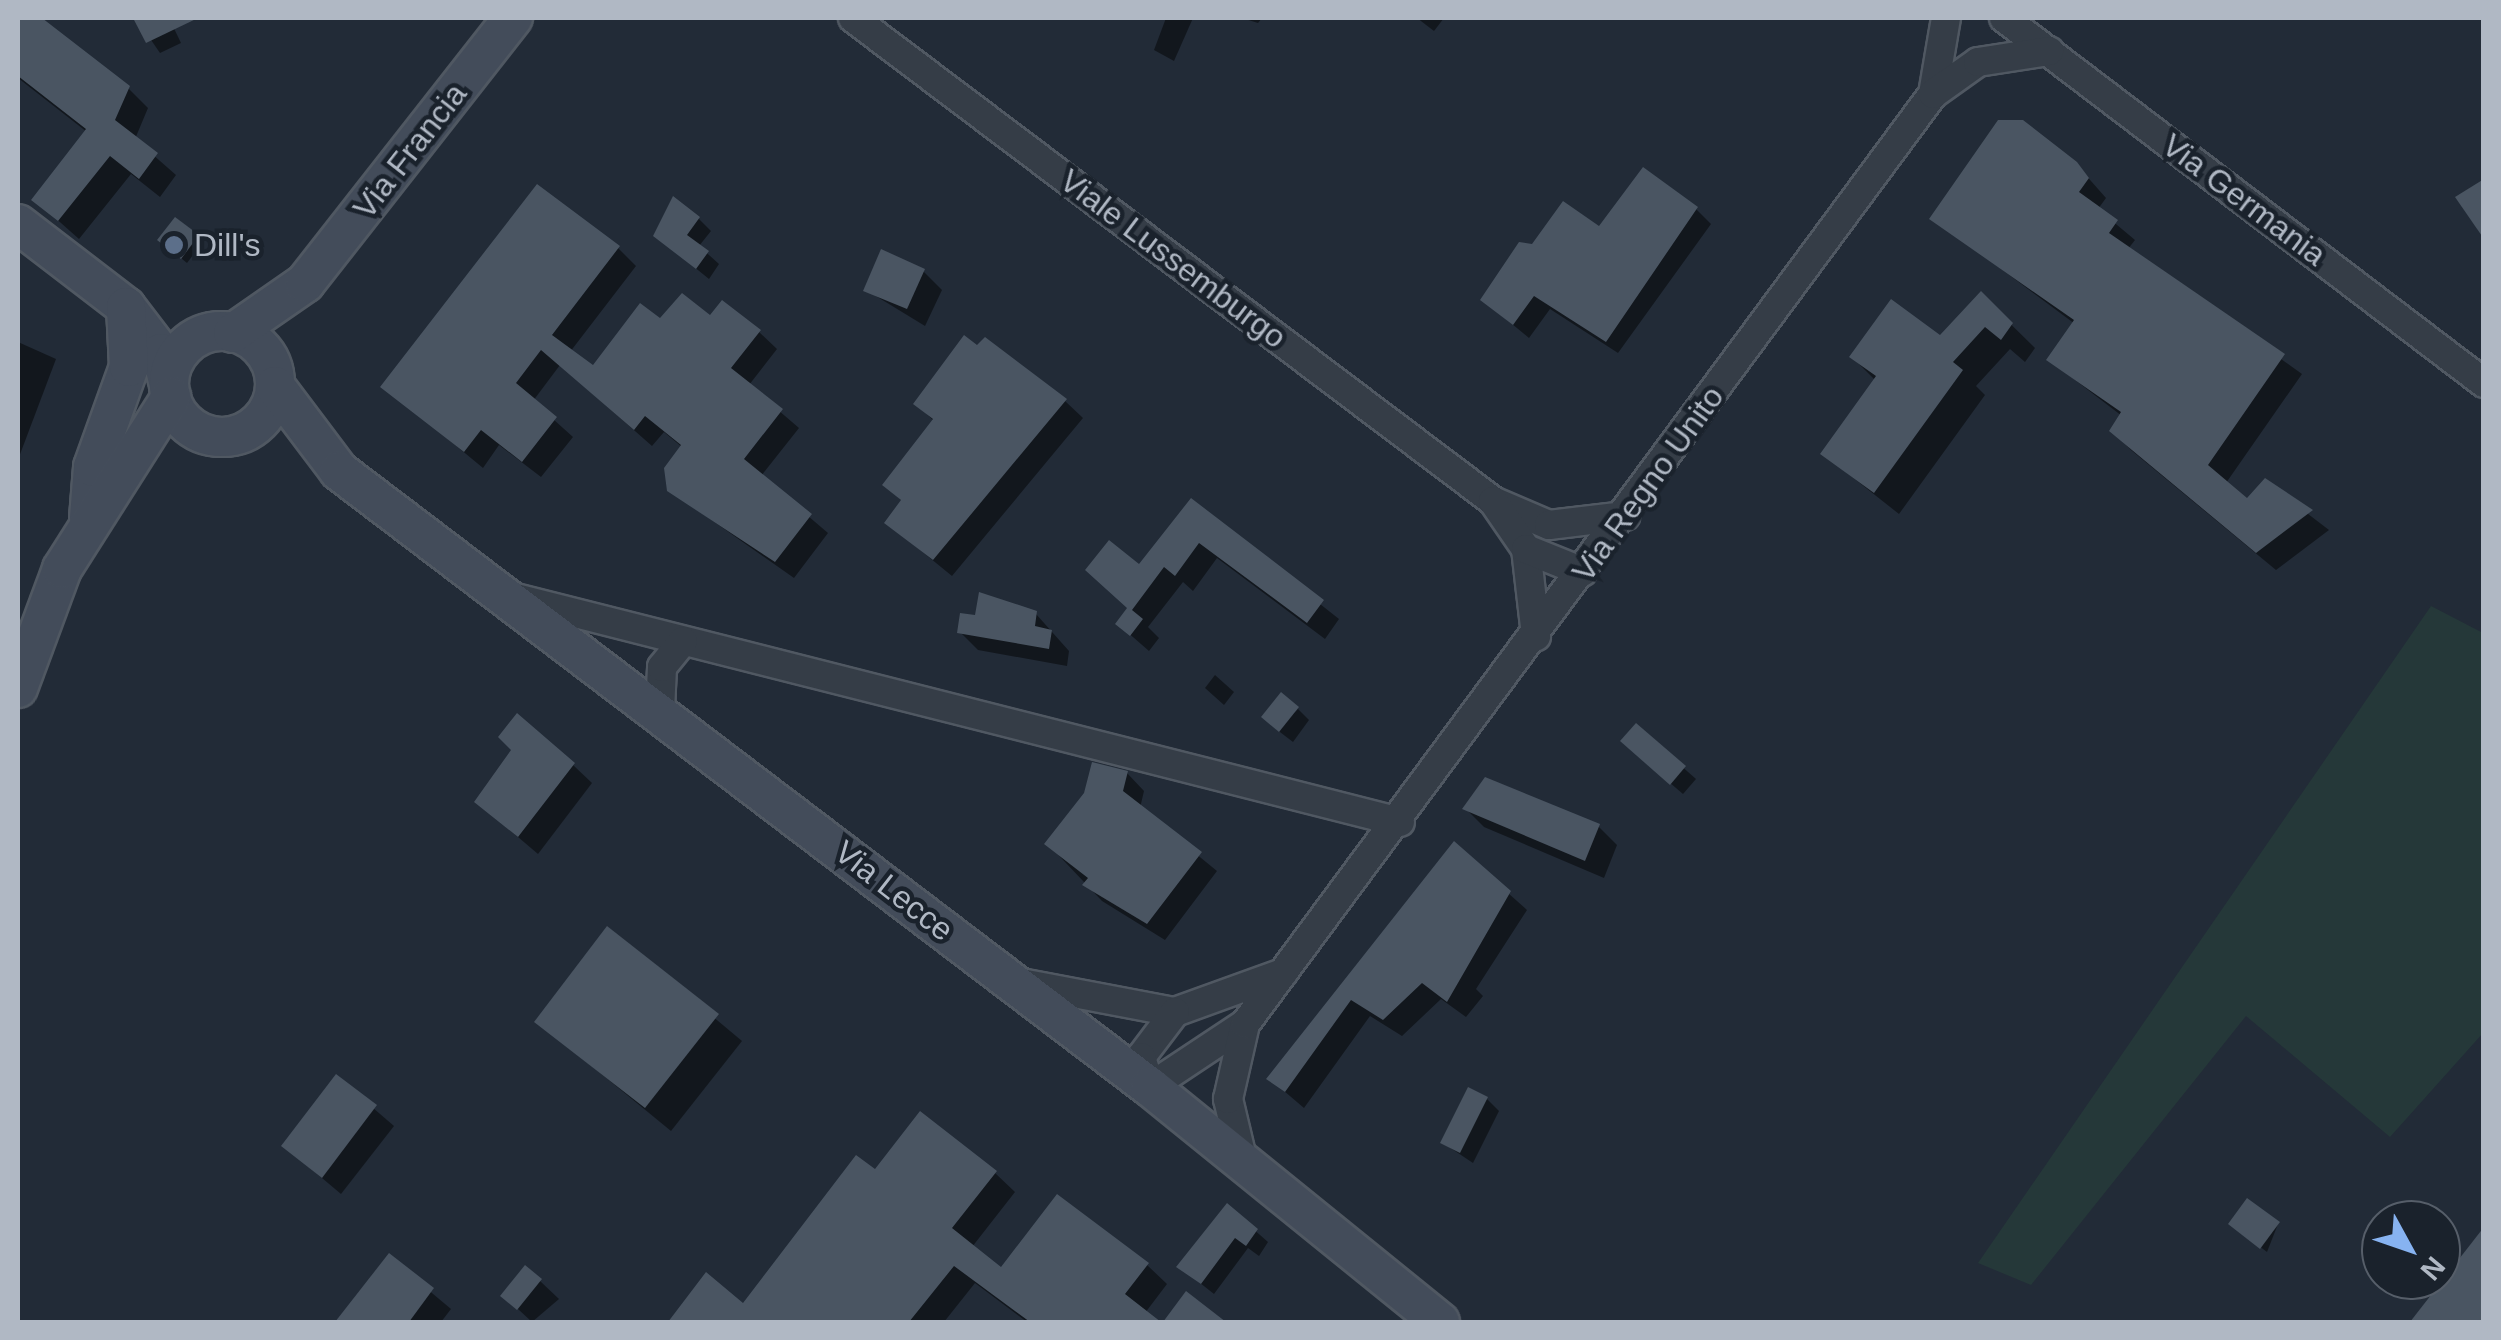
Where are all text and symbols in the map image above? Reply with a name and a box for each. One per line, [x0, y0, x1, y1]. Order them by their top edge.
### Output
street label: Via Francia [345, 76, 475, 226]
street label: Via Germania [2155, 126, 2333, 274]
street label: Viale Lussemburgo [1052, 161, 1294, 357]
place label: Dill's [194, 226, 261, 264]
marker: Dill's [163, 234, 185, 256]
street label: Via Regno Unito [1564, 379, 1732, 589]
street label: Via Lecce [827, 833, 961, 949]
north arrow [2361, 1200, 2461, 1300]
text: N [2414, 1251, 2451, 1286]

